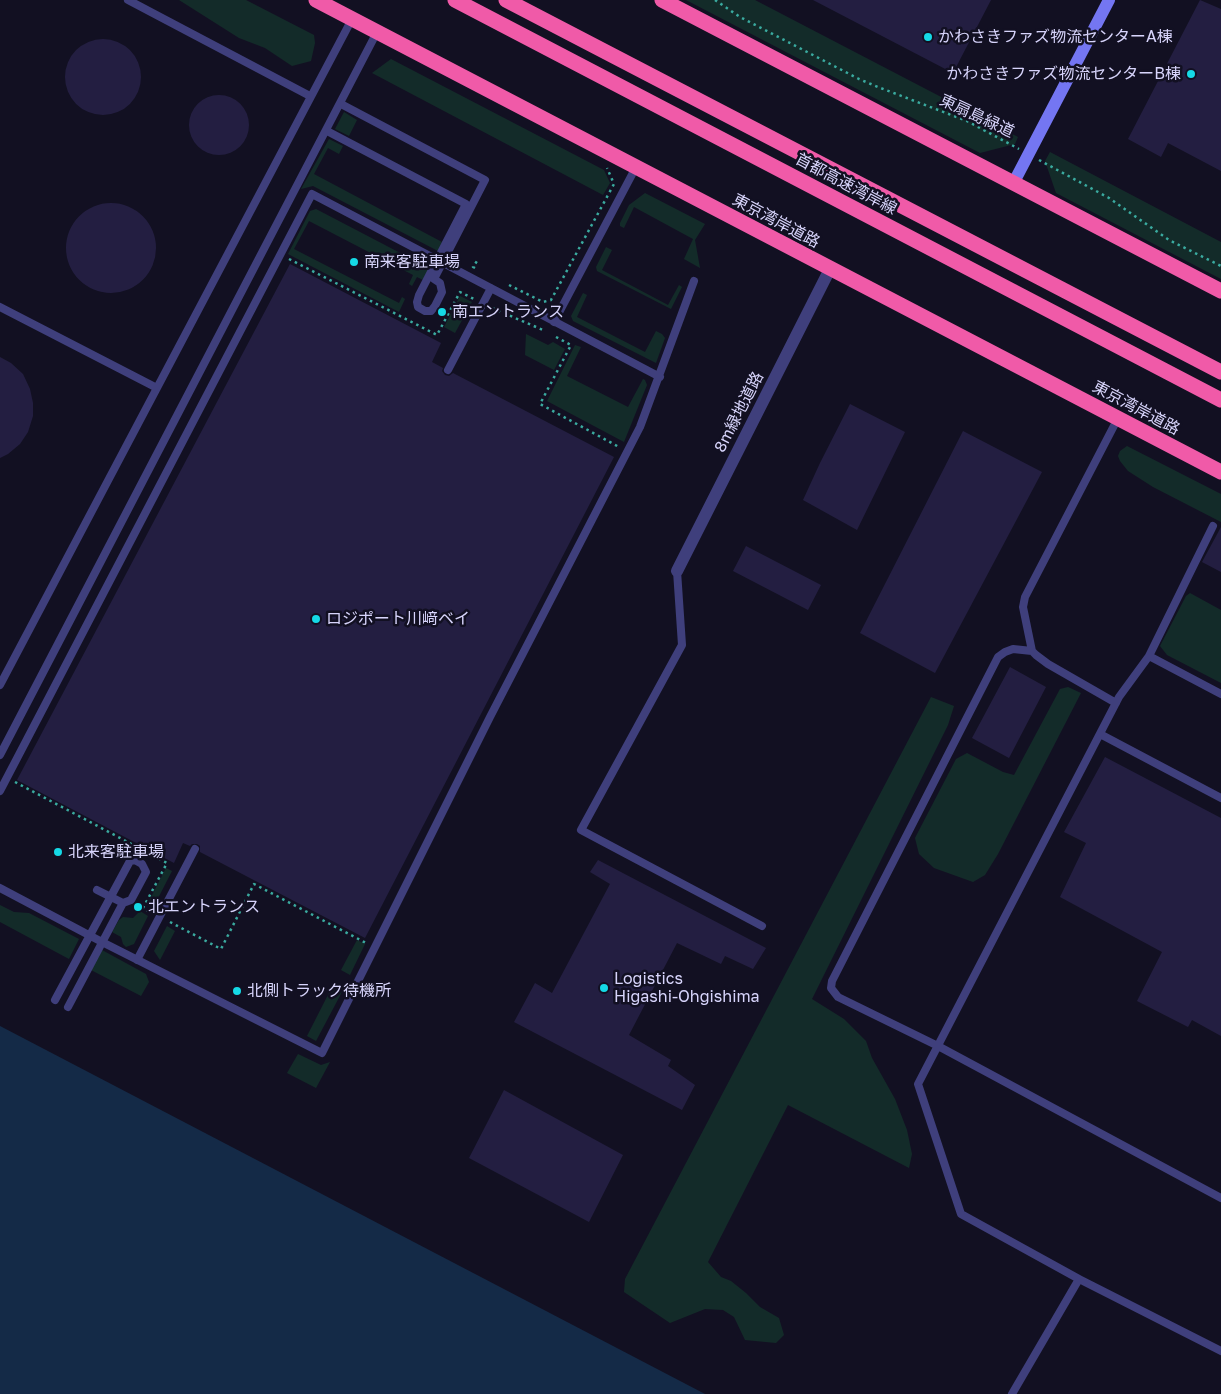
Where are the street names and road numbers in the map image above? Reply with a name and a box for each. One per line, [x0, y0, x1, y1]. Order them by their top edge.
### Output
street label: 東扇島緑道 [937, 90, 1017, 142]
street label: 首都高速湾岸線 [792, 149, 900, 219]
street label: 東京湾岸道路 [729, 190, 823, 252]
street label: 8m緑地道路 [710, 368, 768, 456]
street label: 東京湾岸道路 [1089, 377, 1183, 439]

